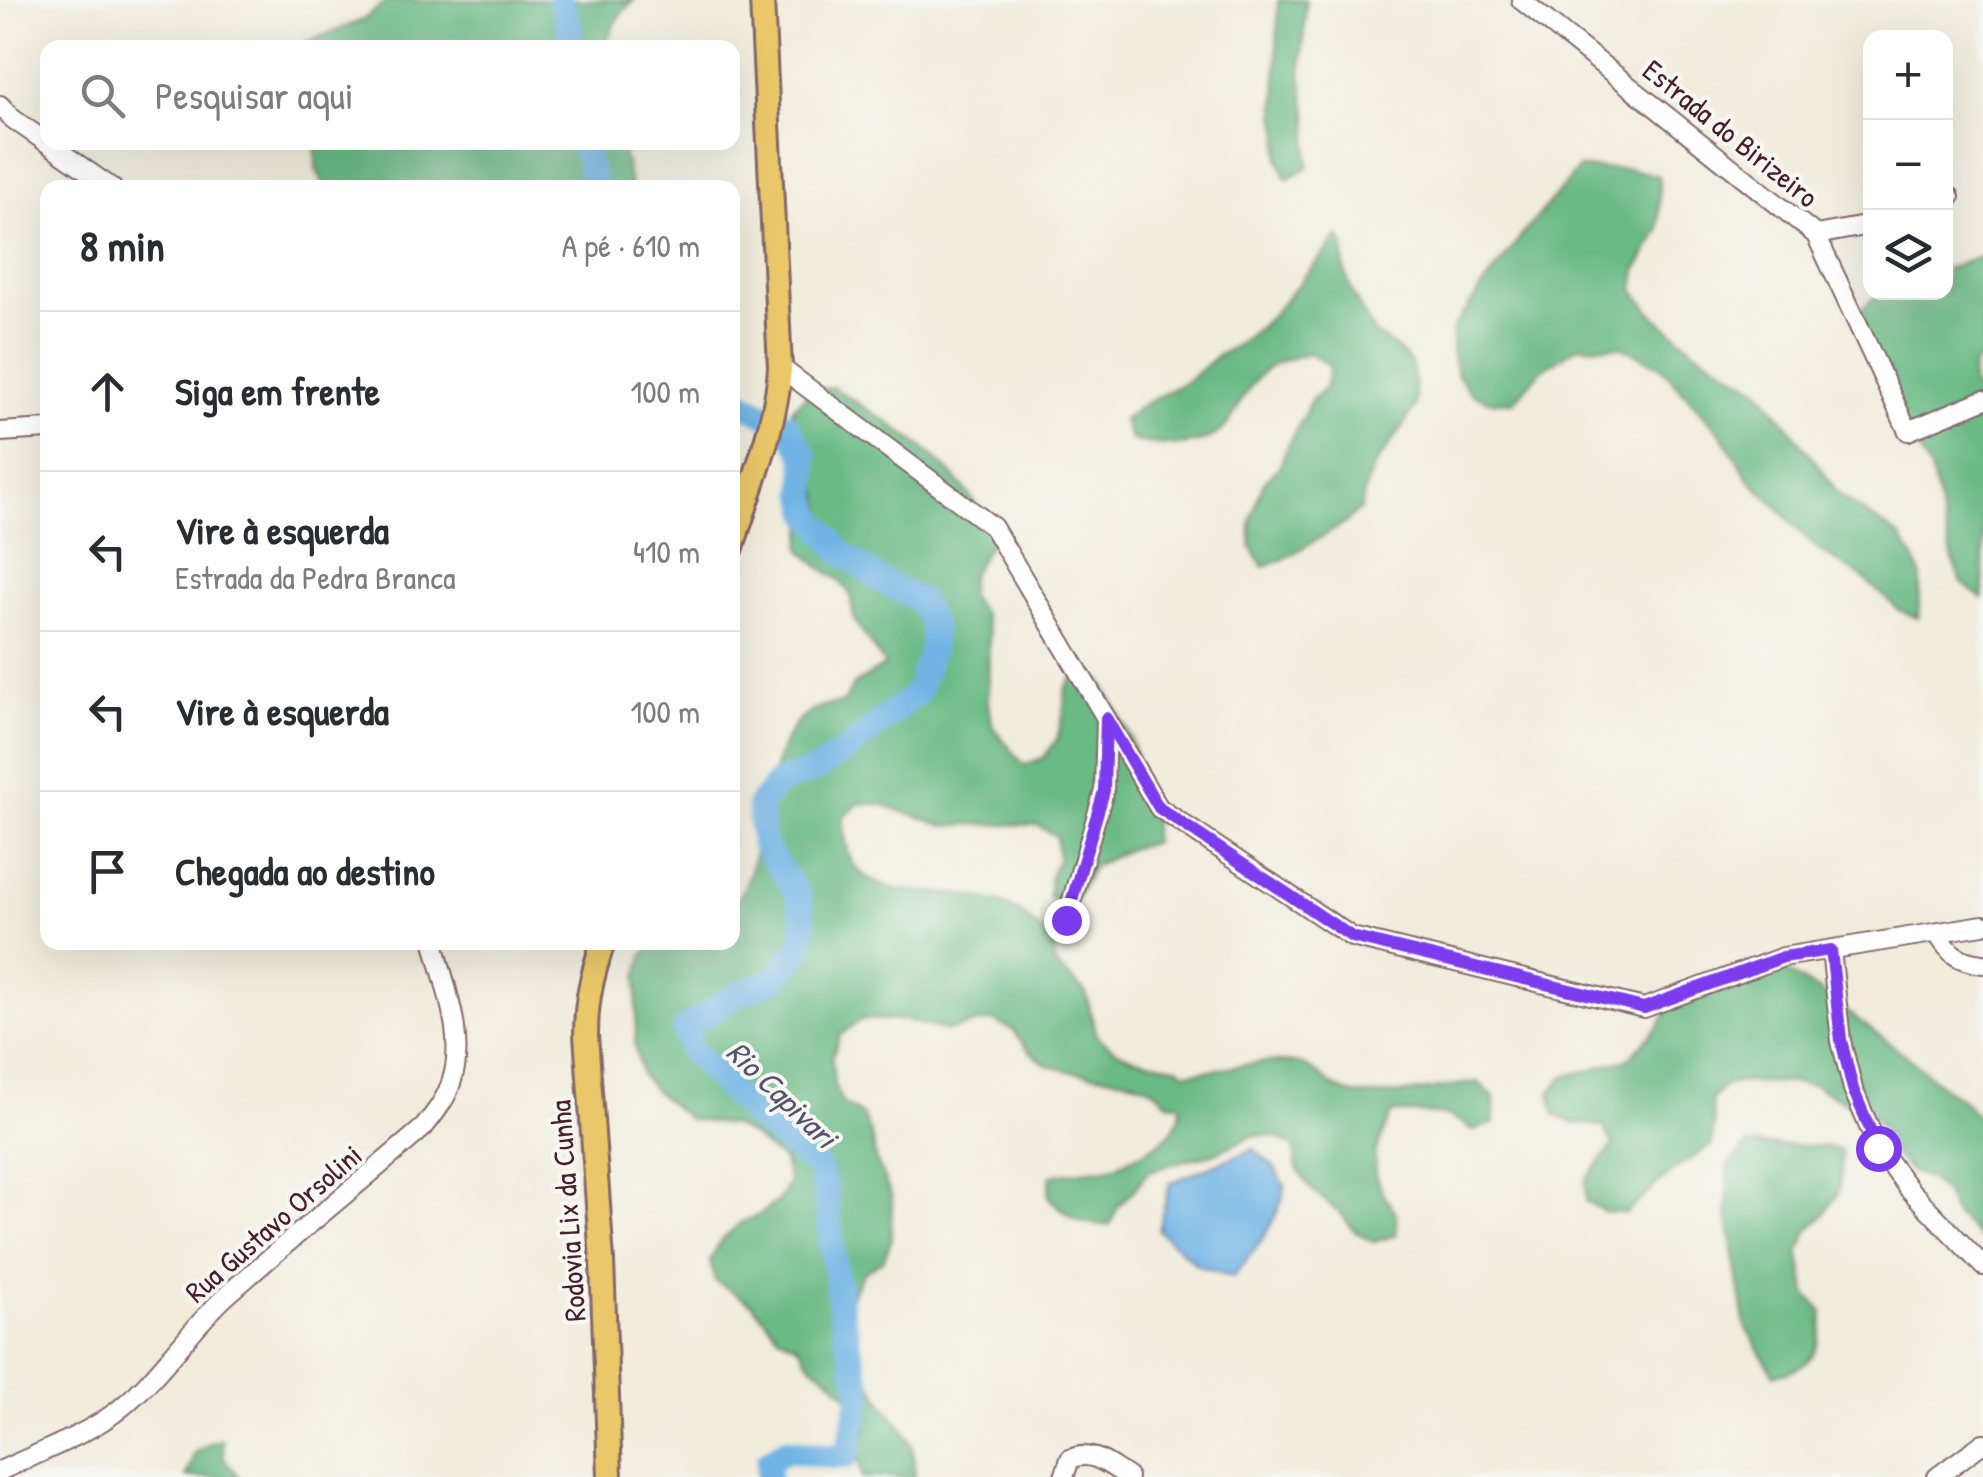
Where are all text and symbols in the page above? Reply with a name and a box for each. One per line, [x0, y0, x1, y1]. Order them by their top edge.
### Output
map controls [1863, 30, 1953, 300]
button: + [1863, 30, 1953, 120]
search box [40, 40, 740, 150]
street label: Estrada do Birizeiro [1635, 50, 1827, 216]
icon: search [75, 68, 130, 123]
text: Pesquisar aqui [155, 69, 353, 121]
button: − [1863, 120, 1953, 210]
button: layers [1863, 210, 1953, 300]
text: 8 min [80, 217, 165, 274]
text: A pé · 610 m [562, 224, 700, 267]
icon: ahead [80, 364, 135, 419]
text: Siga em frente [175, 365, 380, 417]
text: 100 m [631, 370, 700, 413]
text: Vire à esquerda [175, 504, 389, 556]
icon: left [80, 524, 135, 579]
text: 410 m [633, 530, 700, 573]
text: Estrada da Pedra Branca [175, 556, 455, 599]
icon: left [80, 684, 135, 739]
text: Vire à esquerda [175, 685, 389, 737]
text: 100 m [631, 690, 700, 733]
icon: arrive [80, 844, 135, 899]
text: Chegada ao destino [175, 845, 435, 897]
route end [1044, 898, 1090, 944]
water label: Rio Capivari [718, 1031, 849, 1159]
street label: Rodovia Lix da Cunha [539, 1099, 595, 1323]
route start [1856, 1126, 1902, 1172]
street label: Rua Gustavo Orsolini [176, 1135, 370, 1311]

